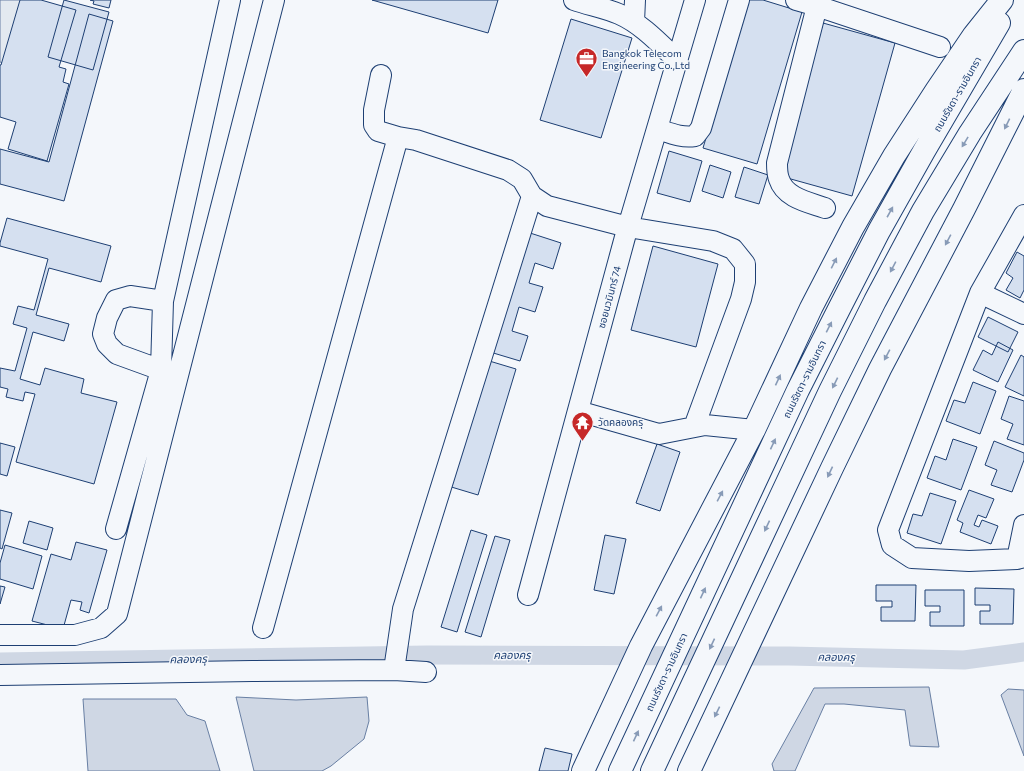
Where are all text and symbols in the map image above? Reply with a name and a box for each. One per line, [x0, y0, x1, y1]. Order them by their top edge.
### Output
office icon: Bangkok Telecom Engineering Co.,Ltd [573, 46, 599, 79]
place label: Bangkok Telecom Engineering Co.,Ltd [602, 47, 690, 71]
street label: ถนนรัชดา-รามอินทรา [931, 54, 983, 134]
one-way arrow [1004, 119, 1010, 130]
one-way arrow [961, 136, 968, 148]
one-way arrow [886, 206, 893, 218]
one-way arrow [945, 235, 951, 246]
one-way arrow [831, 257, 837, 269]
one-way arrow [890, 261, 896, 273]
street label: ซอยนวมินทร์ 74 [595, 264, 623, 330]
one-way arrow [826, 322, 832, 333]
street label: ถนนรัชดา-รามอินทรา [780, 338, 828, 420]
one-way arrow [884, 350, 891, 361]
one-way arrow [774, 374, 781, 386]
one-way arrow [832, 377, 838, 389]
temple icon: วัดคลองครุ [569, 409, 595, 442]
place label: วัดคลองครุ [598, 416, 643, 429]
one-way arrow [770, 439, 776, 450]
one-way arrow [827, 466, 833, 478]
one-way arrow [716, 490, 723, 502]
one-way arrow [764, 521, 770, 532]
one-way arrow [700, 587, 706, 598]
one-way arrow [656, 606, 662, 617]
street label: ถนนรัชดา-รามอินทรา [643, 631, 689, 713]
one-way arrow [709, 639, 715, 650]
water label: คลองครุ [493, 648, 532, 662]
water label: คลองครุ [817, 650, 856, 664]
water label: คลองครุ [169, 652, 208, 666]
one-way arrow [714, 706, 720, 718]
one-way arrow [633, 730, 639, 741]

